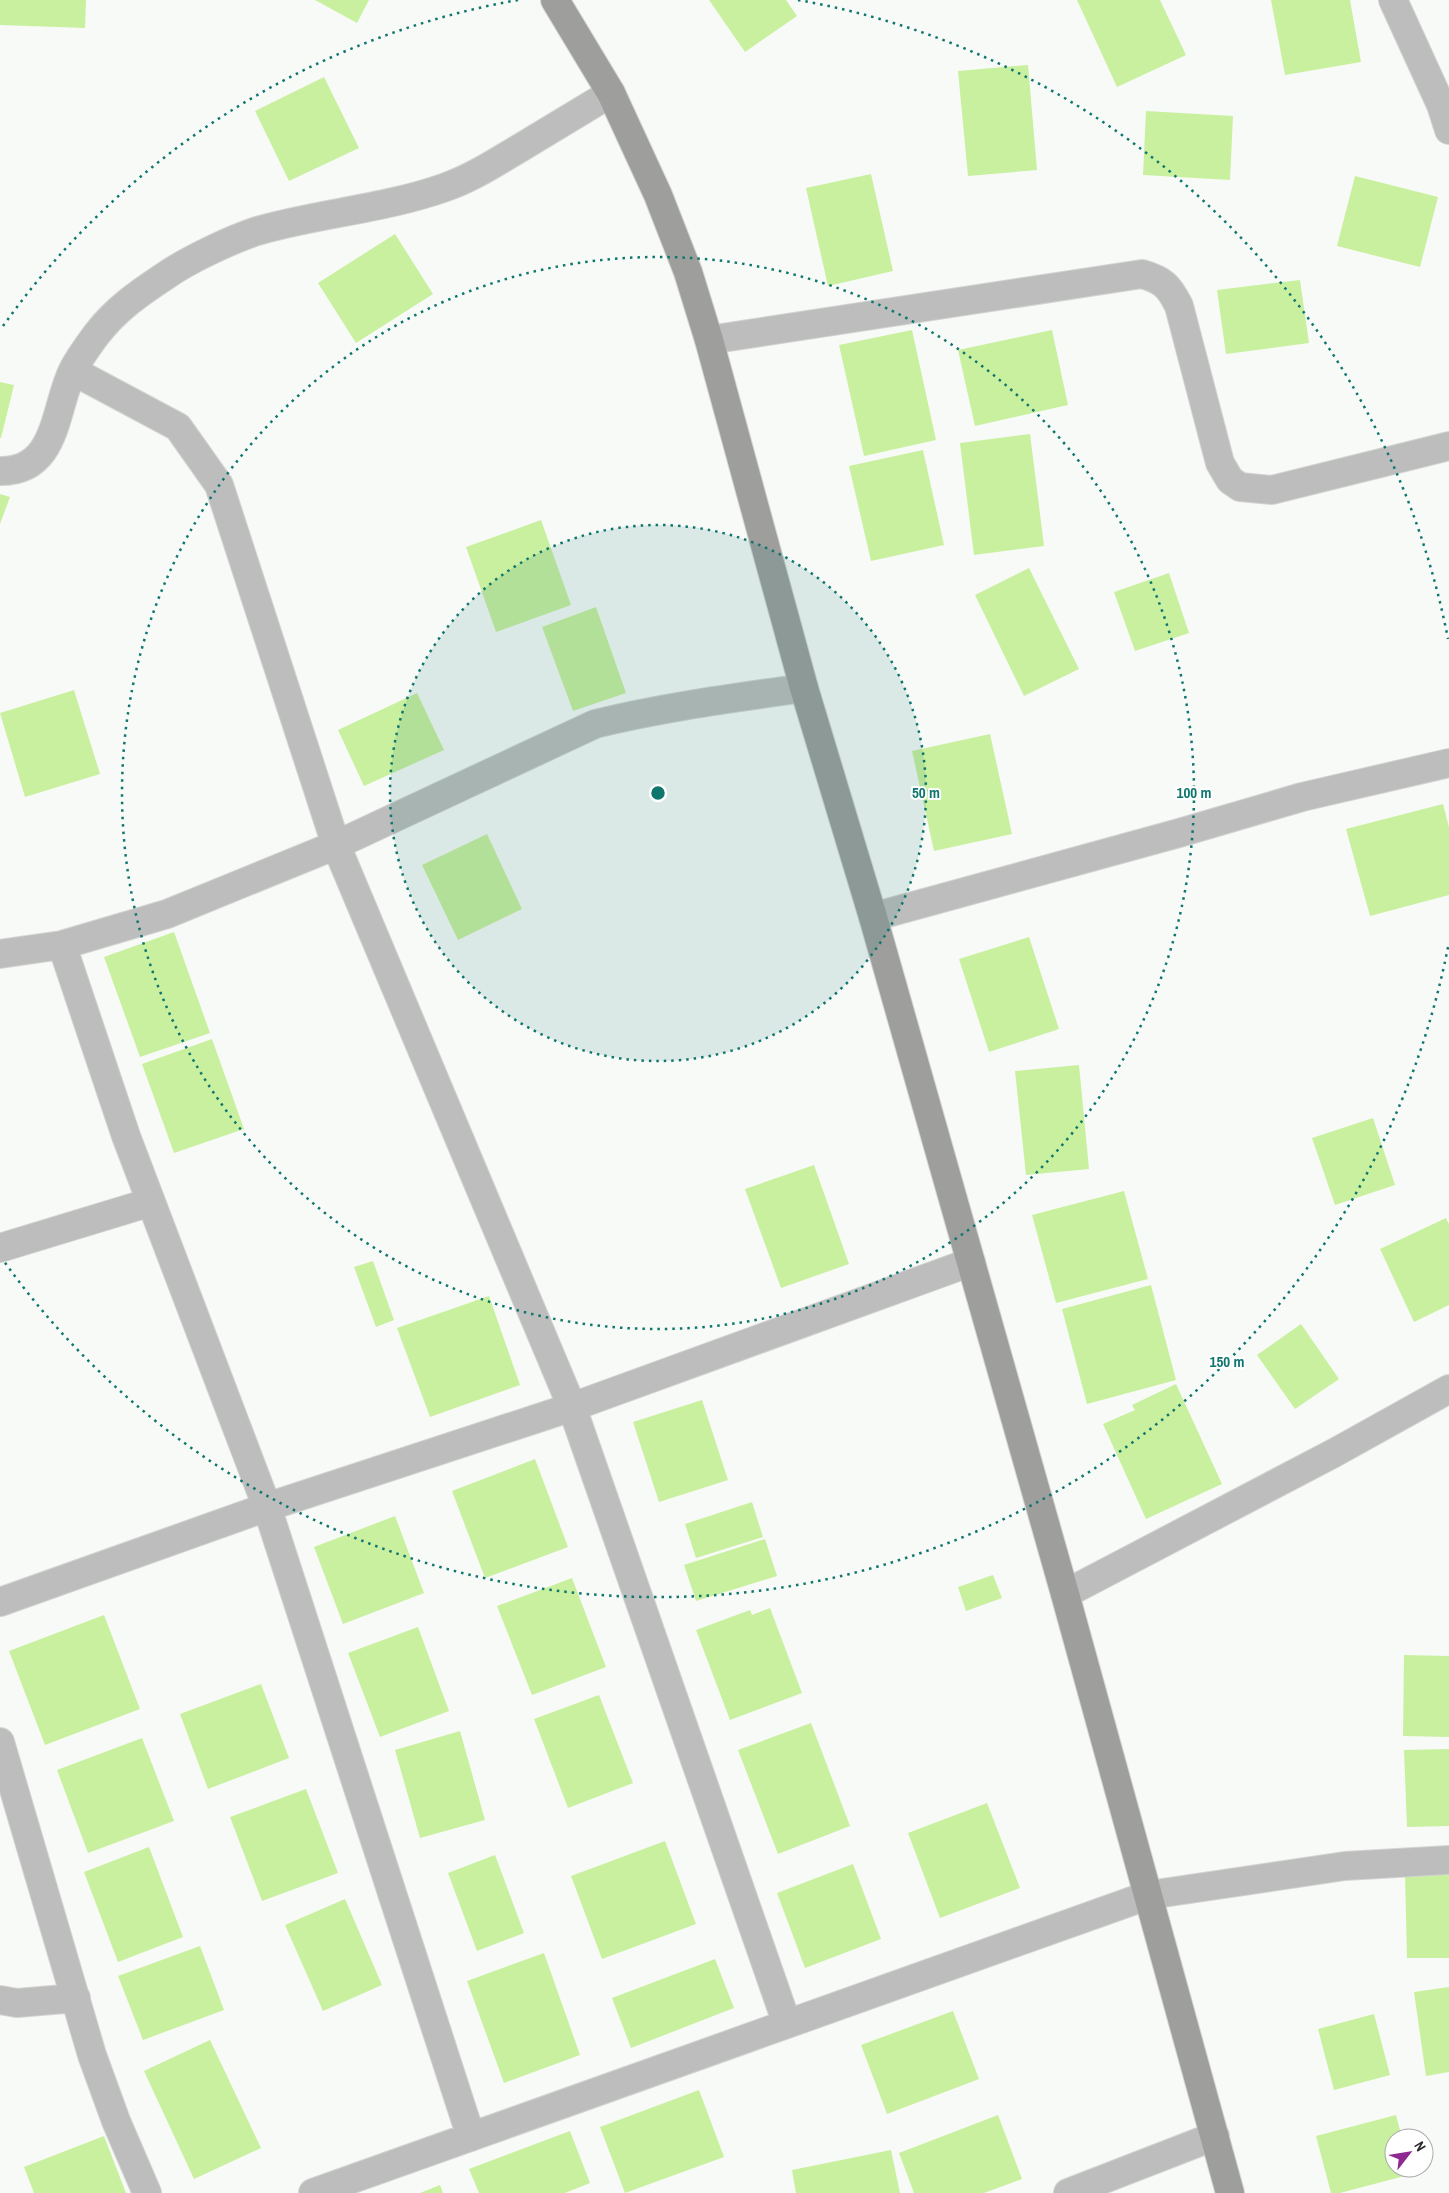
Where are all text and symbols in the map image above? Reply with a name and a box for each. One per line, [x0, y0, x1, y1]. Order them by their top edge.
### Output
text: 50 m [912, 782, 940, 803]
text: 100 m [1177, 782, 1211, 803]
centre of rings [649, 784, 667, 802]
text: 150 m [1210, 1351, 1244, 1372]
north arrow [1384, 2128, 1434, 2178]
text: N [1410, 2138, 1430, 2154]

